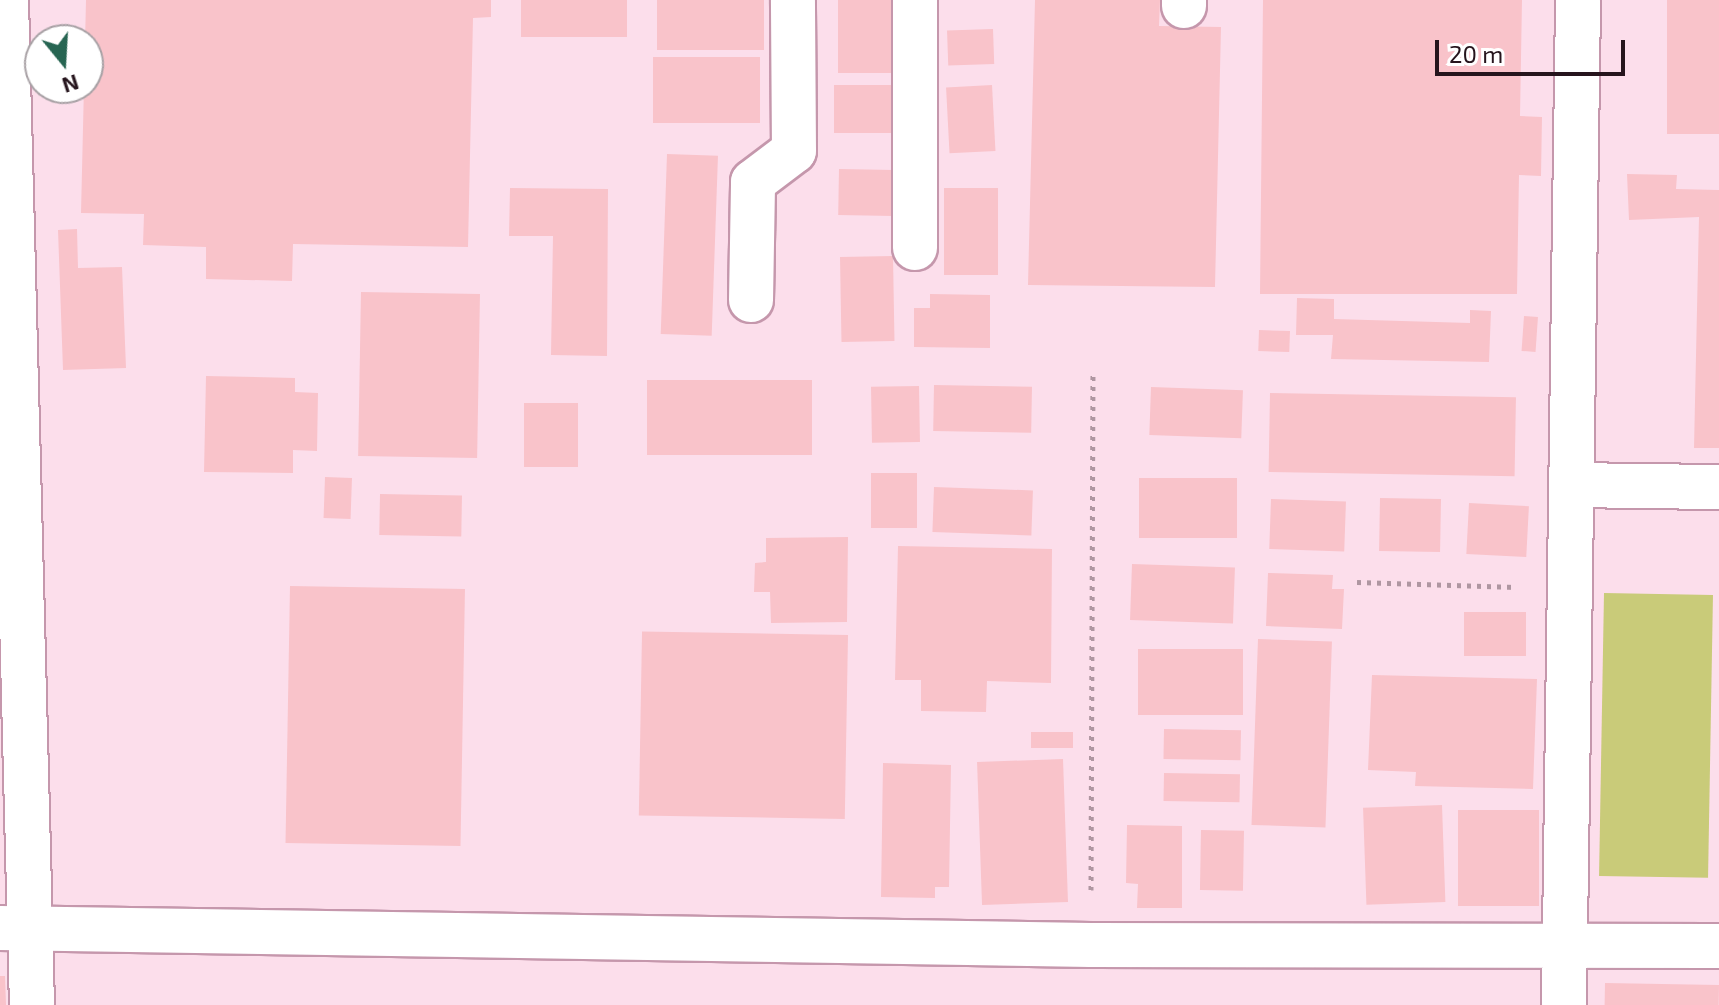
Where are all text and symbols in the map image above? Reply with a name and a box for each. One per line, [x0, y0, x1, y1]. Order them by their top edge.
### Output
north arrow [24, 24, 104, 104]
scale bar [1439, 24, 1629, 74]
text: 20 m [1449, 39, 1503, 68]
text: N [59, 70, 82, 100]

